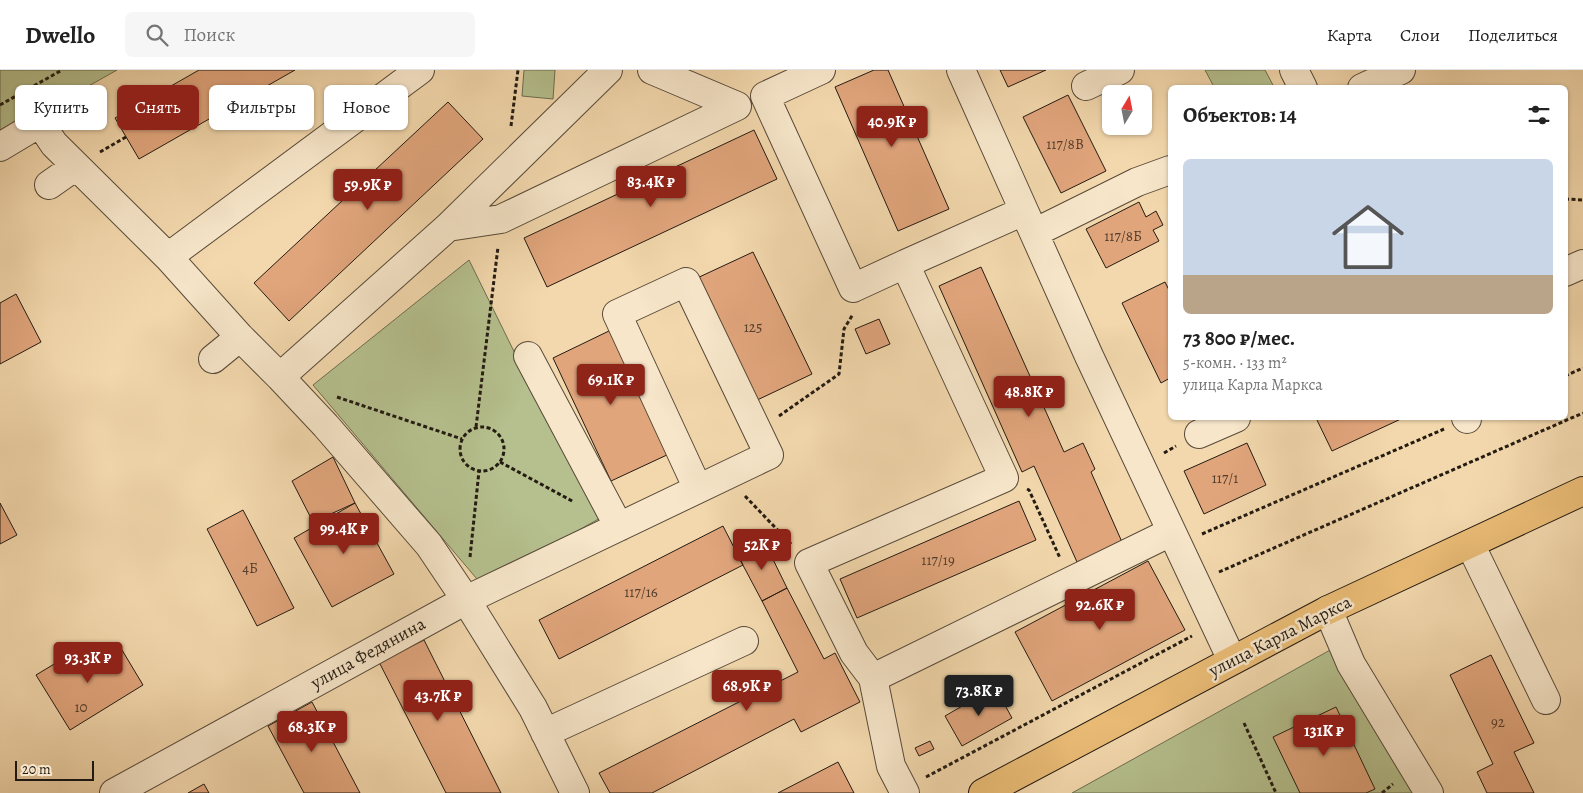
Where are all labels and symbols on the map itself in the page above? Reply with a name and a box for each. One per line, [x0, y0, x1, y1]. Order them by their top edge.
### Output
north arrow [1102, 85, 1152, 135]
pin: 40.9K ₽ [846, 106, 938, 148]
house number: 117/8В [1046, 134, 1084, 154]
pin: 83.4K ₽ [605, 166, 697, 208]
pin: 59.9K ₽ [322, 168, 414, 211]
house number: 117/8Б [1104, 226, 1142, 246]
house number: 125 [744, 317, 762, 337]
pin: 69.1K ₽ [565, 364, 657, 406]
pin: 48.8K ₽ [983, 376, 1075, 418]
house number: 117/1 [1212, 468, 1238, 488]
pin: 99.4K ₽ [298, 512, 390, 555]
pin: 52K ₽ [727, 528, 797, 571]
house number: 117/19 [921, 550, 955, 570]
house number: 4Б [242, 558, 258, 578]
house number: 117/16 [624, 582, 658, 602]
pin: 92.6K ₽ [1054, 588, 1146, 631]
street label: улица Карла Маркса [1204, 589, 1356, 683]
street label: улица Федянина [305, 611, 430, 695]
pin: 93.3K ₽ [42, 642, 134, 684]
pin: 68.9K ₽ [701, 670, 793, 712]
pin: 73.8K ₽ [933, 674, 1025, 717]
pin: 43.7K ₽ [392, 680, 484, 722]
house number: 10 [74, 697, 88, 717]
pin: 68.3K ₽ [266, 710, 358, 753]
house number: 92 [1491, 712, 1505, 732]
pin: 131K ₽ [1283, 714, 1365, 757]
scale bar [15, 758, 94, 781]

